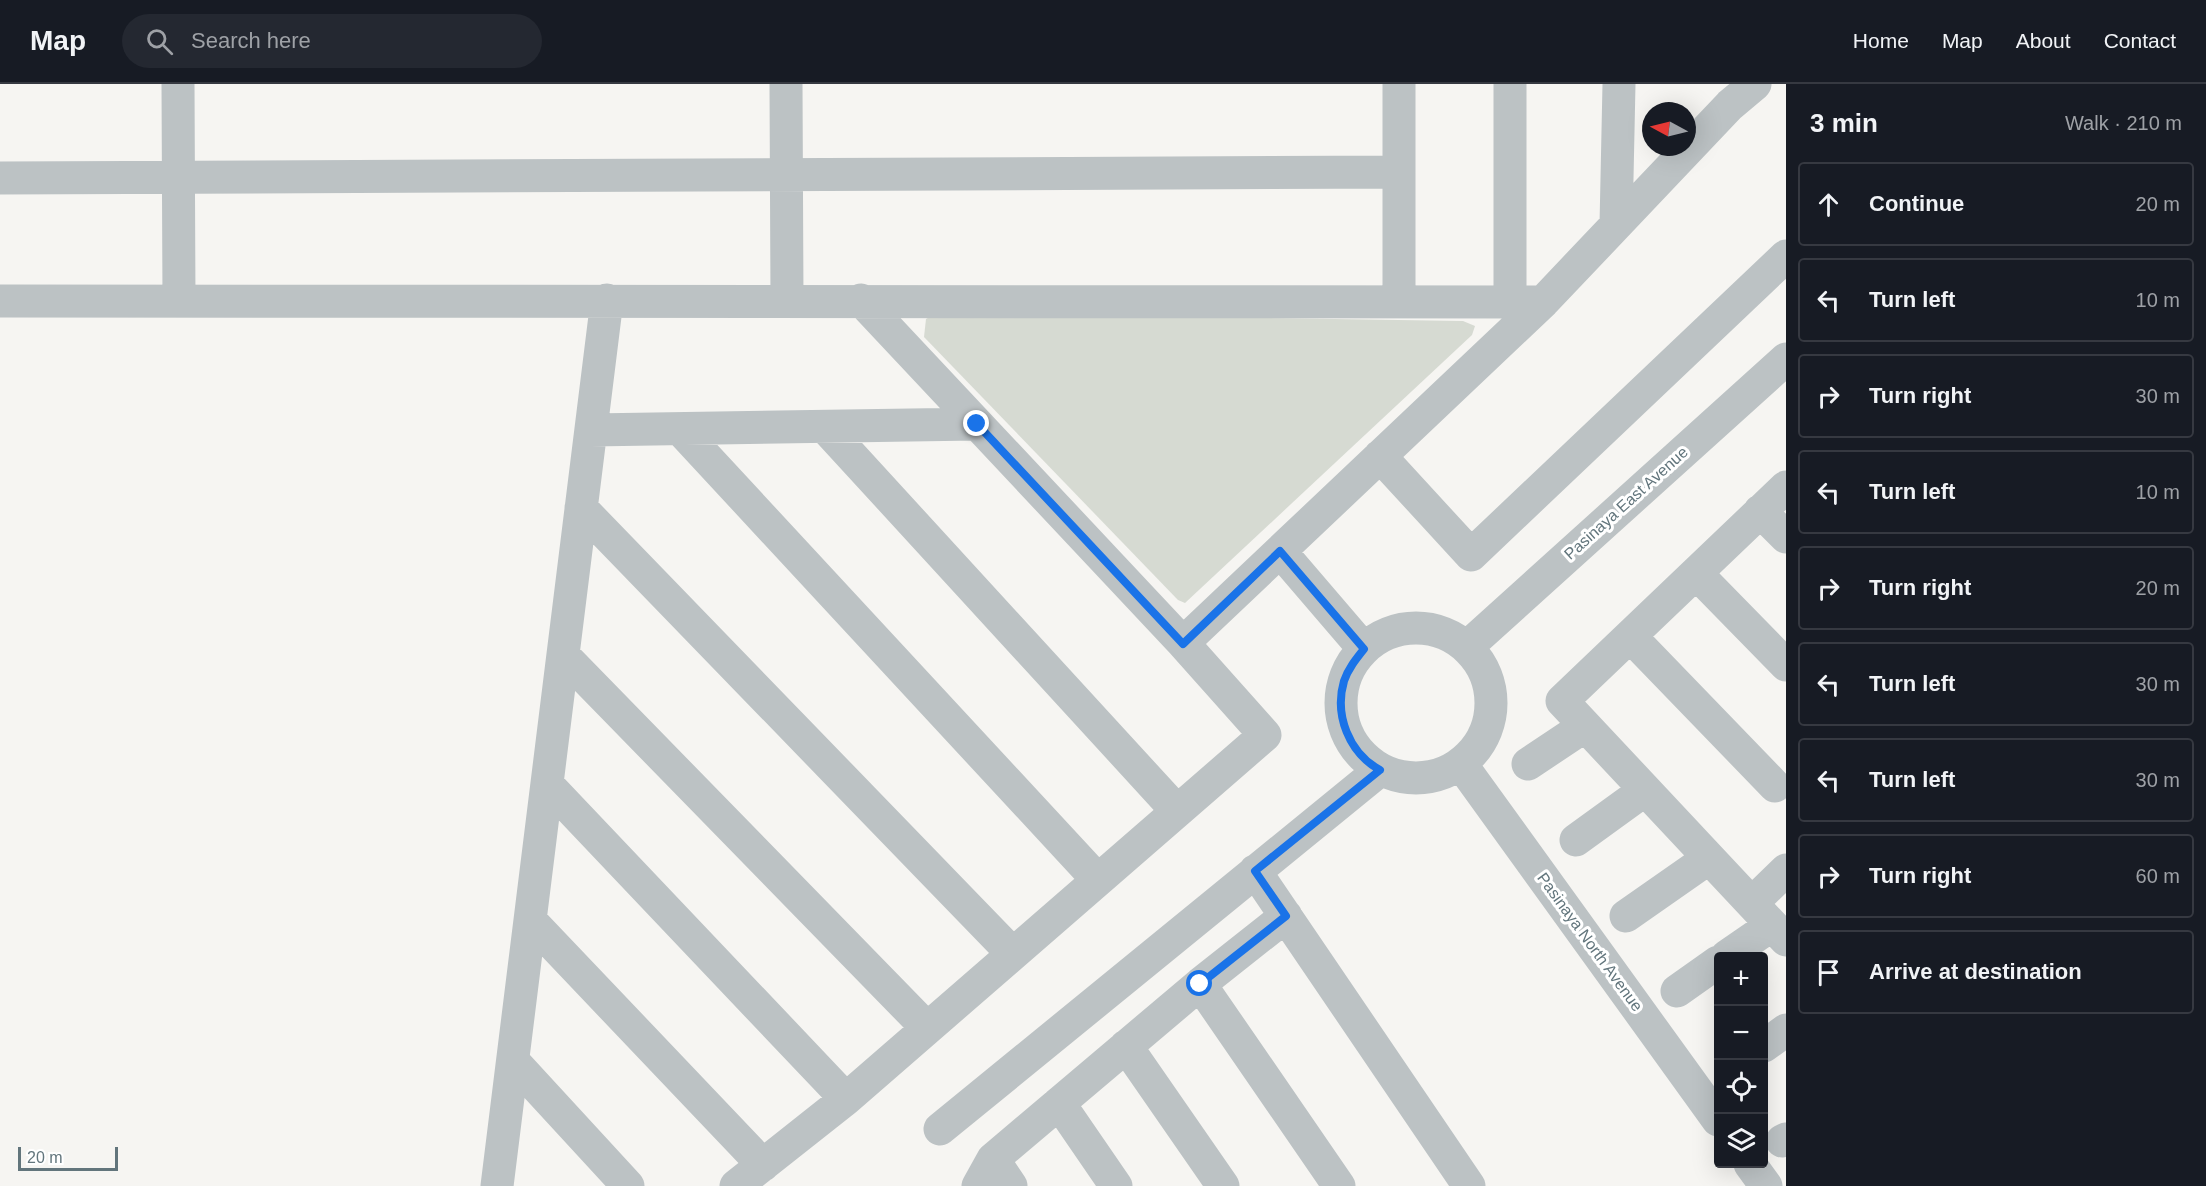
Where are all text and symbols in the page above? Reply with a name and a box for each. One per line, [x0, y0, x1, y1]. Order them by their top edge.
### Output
search box [122, 14, 542, 68]
text: Map [30, 25, 86, 56]
icon: search [143, 25, 176, 58]
text: Search here [191, 28, 311, 53]
text: Home [1853, 29, 1909, 52]
text: Map [1942, 29, 1983, 52]
text: About [2016, 29, 2071, 52]
text: Contact [2104, 29, 2176, 52]
north arrow [1642, 102, 1696, 156]
text: 3 min [1810, 108, 1878, 138]
text: Walk · 210 m [2065, 112, 2182, 134]
icon: ahead [1812, 188, 1845, 221]
text: Continue [1869, 191, 1964, 216]
text: 20 m [2136, 193, 2180, 215]
icon: left [1812, 284, 1845, 317]
text: Turn left [1869, 287, 1955, 312]
text: 10 m [2136, 289, 2180, 311]
icon: right [1812, 380, 1845, 413]
text: Turn right [1869, 383, 1971, 408]
text: 30 m [2136, 385, 2180, 407]
route end [963, 410, 989, 436]
street label: Pasinaya East Avenue [1561, 443, 1691, 563]
icon: left [1812, 476, 1845, 509]
text: Turn left [1869, 479, 1955, 504]
text: 10 m [2136, 481, 2180, 503]
icon: right [1812, 572, 1845, 605]
text: Turn right [1869, 575, 1971, 600]
text: 20 m [2136, 577, 2180, 599]
icon: left [1812, 668, 1845, 701]
text: Turn left [1869, 671, 1955, 696]
text: 30 m [2136, 673, 2180, 695]
icon: left [1812, 764, 1845, 797]
text: Turn left [1869, 767, 1955, 792]
text: 30 m [2136, 769, 2180, 791]
icon: right [1812, 860, 1845, 893]
text: Turn right [1869, 863, 1971, 888]
text: 60 m [2136, 865, 2180, 887]
street label: Pasinaya North Avenue [1534, 869, 1646, 1015]
map controls [1714, 952, 1768, 1168]
button: + [1714, 952, 1768, 1006]
icon: arrive [1812, 956, 1845, 989]
text: Arrive at destination [1869, 959, 2082, 984]
route start [1186, 970, 1212, 996]
button: − [1714, 1006, 1768, 1060]
button: locate [1714, 1060, 1768, 1114]
button: layers [1714, 1114, 1768, 1168]
scale bar [18, 1144, 118, 1172]
text: 20 m [27, 1149, 63, 1166]

